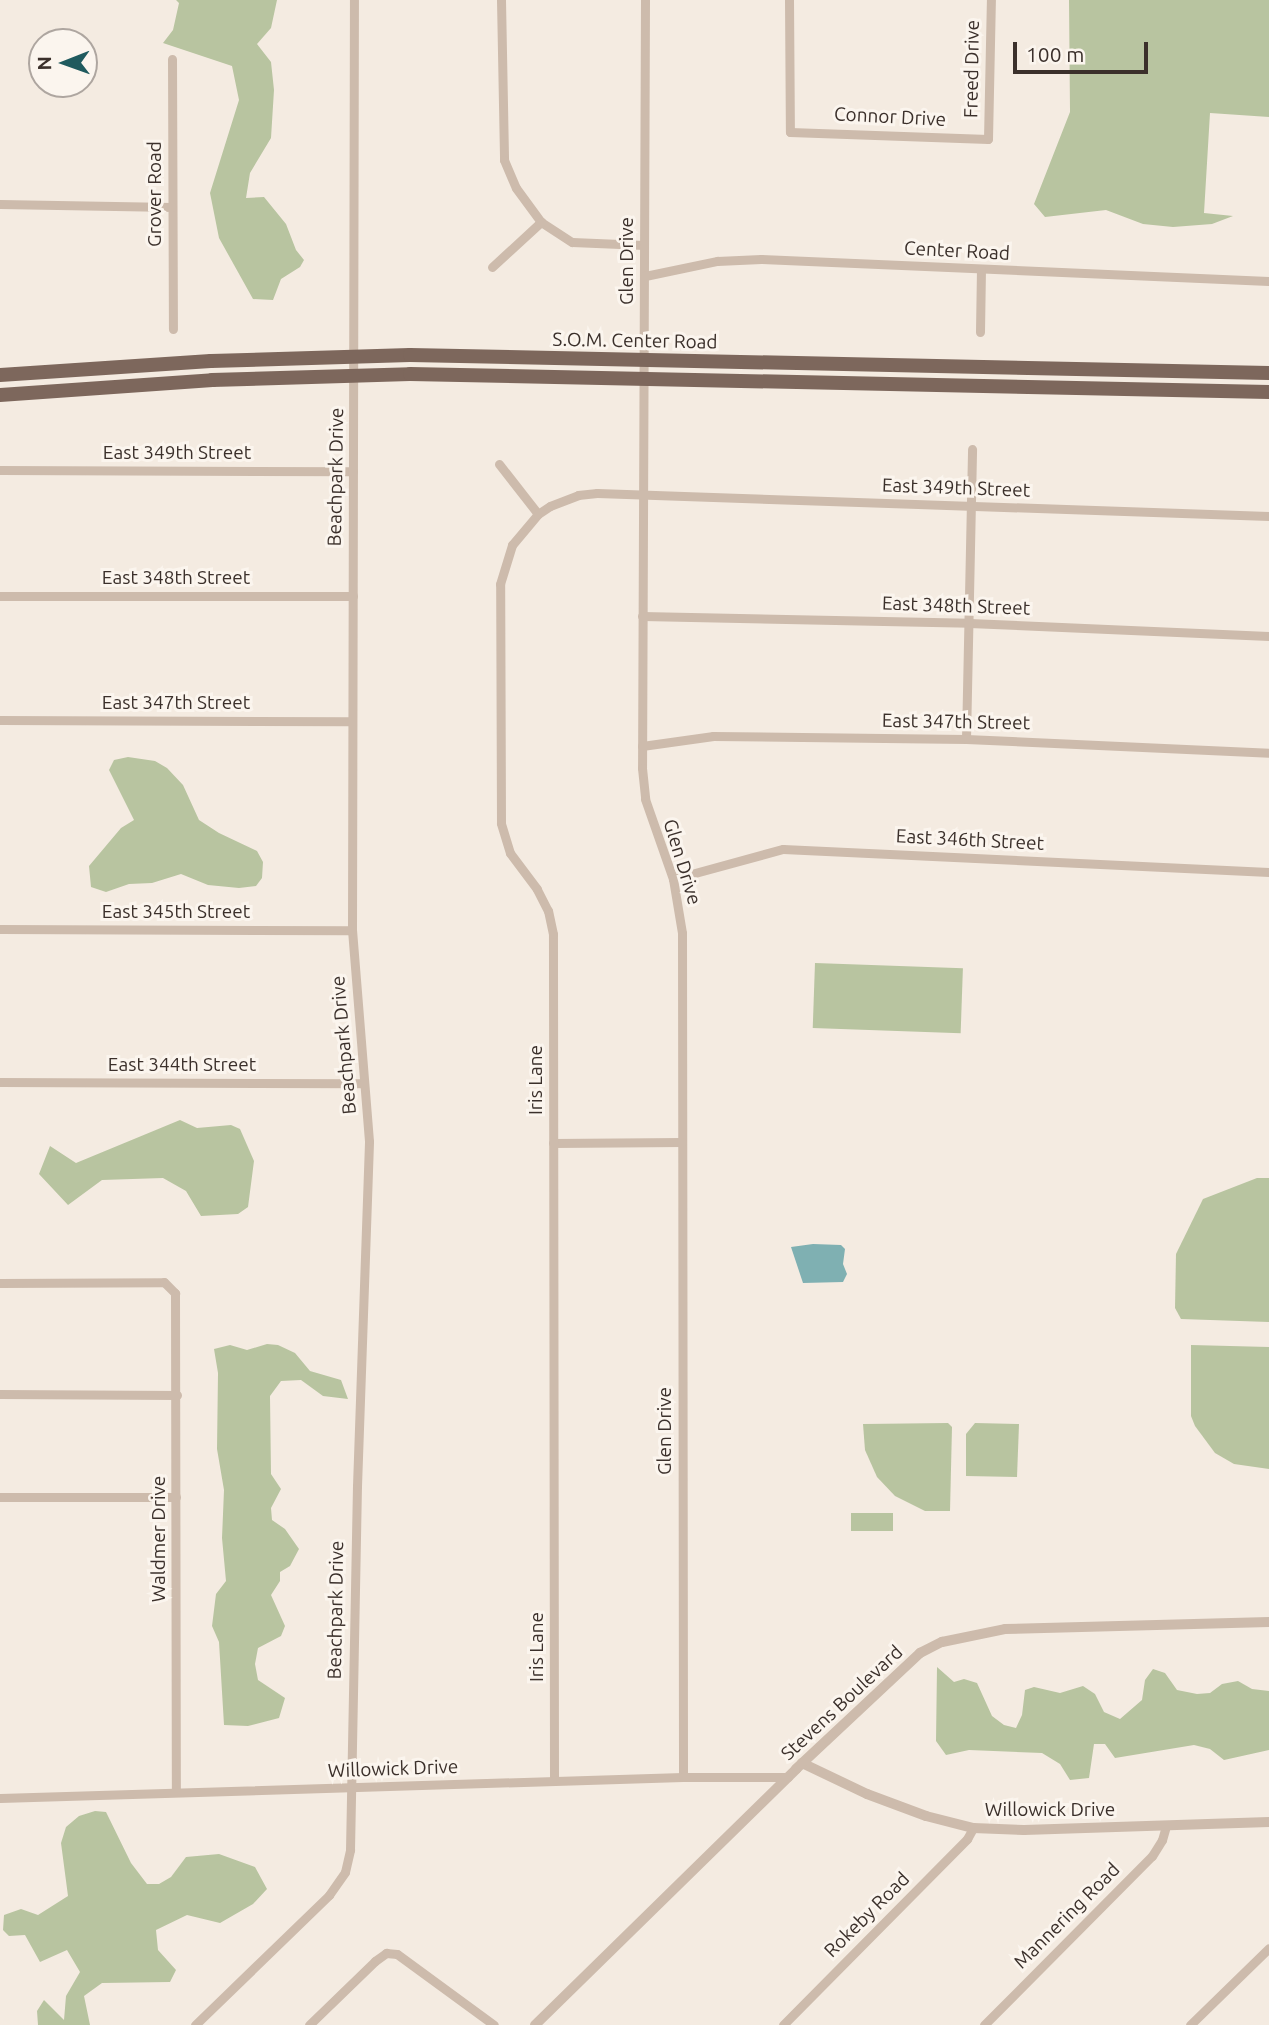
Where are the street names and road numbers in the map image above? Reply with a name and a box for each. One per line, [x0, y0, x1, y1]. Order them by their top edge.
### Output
street label: Freed Drive [960, 20, 984, 118]
street label: Connor Drive [833, 103, 947, 131]
street label: Grover Road [144, 141, 166, 247]
street label: Glen Drive [616, 217, 638, 305]
street label: Center Road [903, 237, 1011, 265]
street label: S.O.M. Center Road [552, 328, 718, 354]
street label: Beachpark Drive [323, 407, 349, 547]
street label: East 349th Street [103, 442, 251, 464]
street label: East 349th Street [881, 474, 1031, 502]
street label: East 348th Street [102, 567, 250, 589]
street label: East 348th Street [881, 592, 1031, 620]
street label: East 347th Street [102, 692, 250, 714]
street label: East 347th Street [882, 709, 1030, 735]
street label: Glen Drive [658, 817, 706, 907]
street label: East 346th Street [895, 825, 1045, 855]
street label: East 345th Street [102, 901, 250, 923]
street label: Beachpark Drive [327, 975, 361, 1115]
street label: Iris Lane [525, 1045, 547, 1115]
street label: East 344th Street [108, 1054, 256, 1076]
street label: Glen Drive [654, 1387, 676, 1475]
street label: Waldmer Drive [148, 1476, 170, 1602]
street label: Beachpark Drive [323, 1540, 349, 1680]
street label: Iris Lane [526, 1612, 548, 1682]
street label: Stevens Boulevard [777, 1641, 907, 1765]
street label: Willowick Drive [327, 1755, 459, 1783]
street label: Willowick Drive [985, 1799, 1115, 1821]
street label: Mannering Road [1009, 1858, 1125, 1974]
street label: Rokeby Road [820, 1868, 914, 1962]

